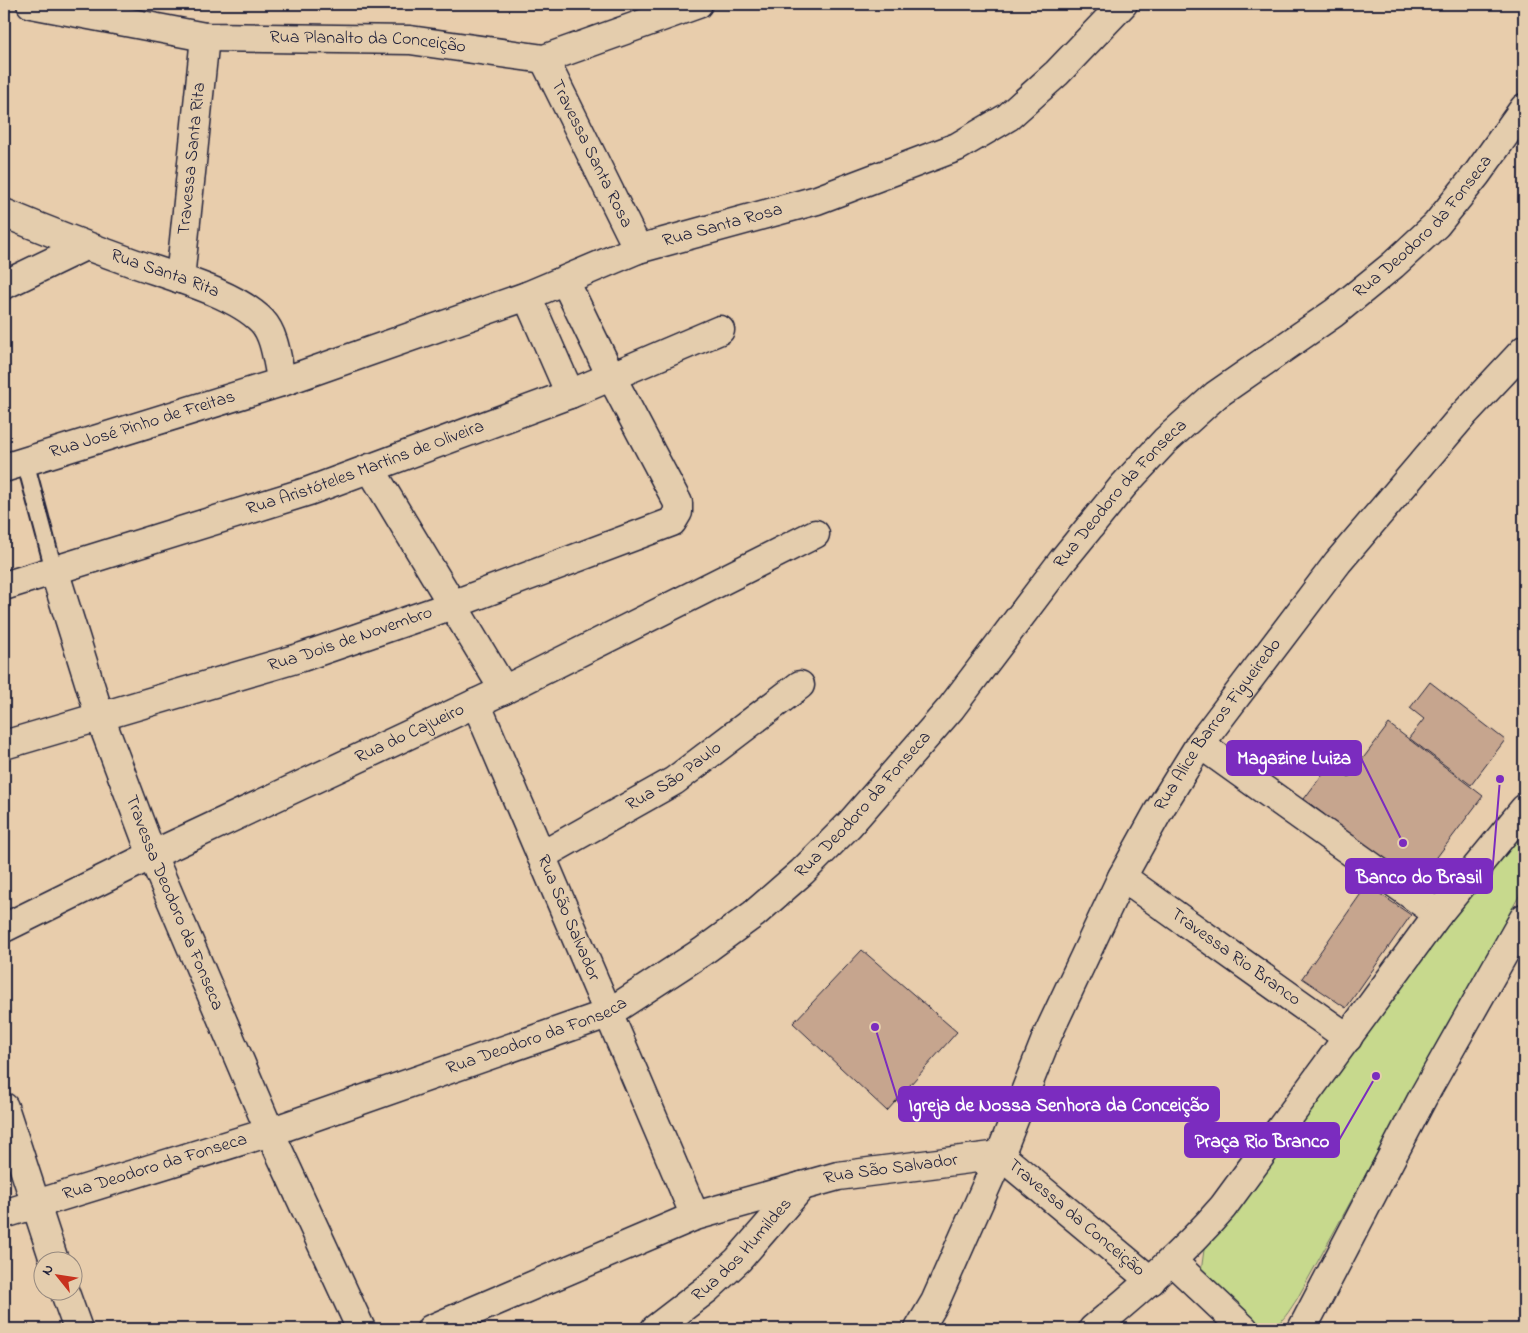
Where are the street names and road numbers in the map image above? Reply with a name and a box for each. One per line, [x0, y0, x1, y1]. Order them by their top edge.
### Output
street label: Rua Planalto da Conceição [269, 25, 467, 61]
street label: Travessa Santa Rosa [543, 75, 639, 233]
street label: Travessa Santa Rita [172, 81, 213, 236]
street label: Rua Deodoro da Fonseca [1348, 150, 1499, 305]
street label: Rua Santa Rosa [660, 197, 786, 255]
street label: Rua Santa Rita [107, 243, 223, 305]
street label: Rua José Pinho de Freitas [46, 384, 239, 466]
street label: Rua Deodoro da Fonseca [1048, 413, 1194, 574]
street label: Rua Aristóteles Martins de Oliveira [243, 414, 488, 523]
street label: Rua Dois de Novembro [265, 600, 436, 679]
street label: Rua Alice Barros Figueiredo [1148, 633, 1288, 817]
street label: Rua do Cajueiro [351, 697, 469, 771]
street label: Rua Deodoro da Fonseca [789, 726, 938, 885]
street label: Rua São Paulo [621, 736, 728, 818]
street label: Travessa Deodoro da Fonseca [118, 791, 230, 1015]
street label: Rua São Salvador [529, 851, 607, 986]
street label: Travessa Rio Branco [1165, 902, 1306, 1013]
street label: Rua Deodoro da Fonseca [443, 991, 633, 1082]
street label: Rua Deodoro da Fonseca [60, 1127, 250, 1208]
street label: Rua São Salvador [821, 1148, 960, 1192]
street label: Travessa da Conceição [1002, 1153, 1150, 1284]
street label: Rua dos Humildes [687, 1193, 799, 1309]

